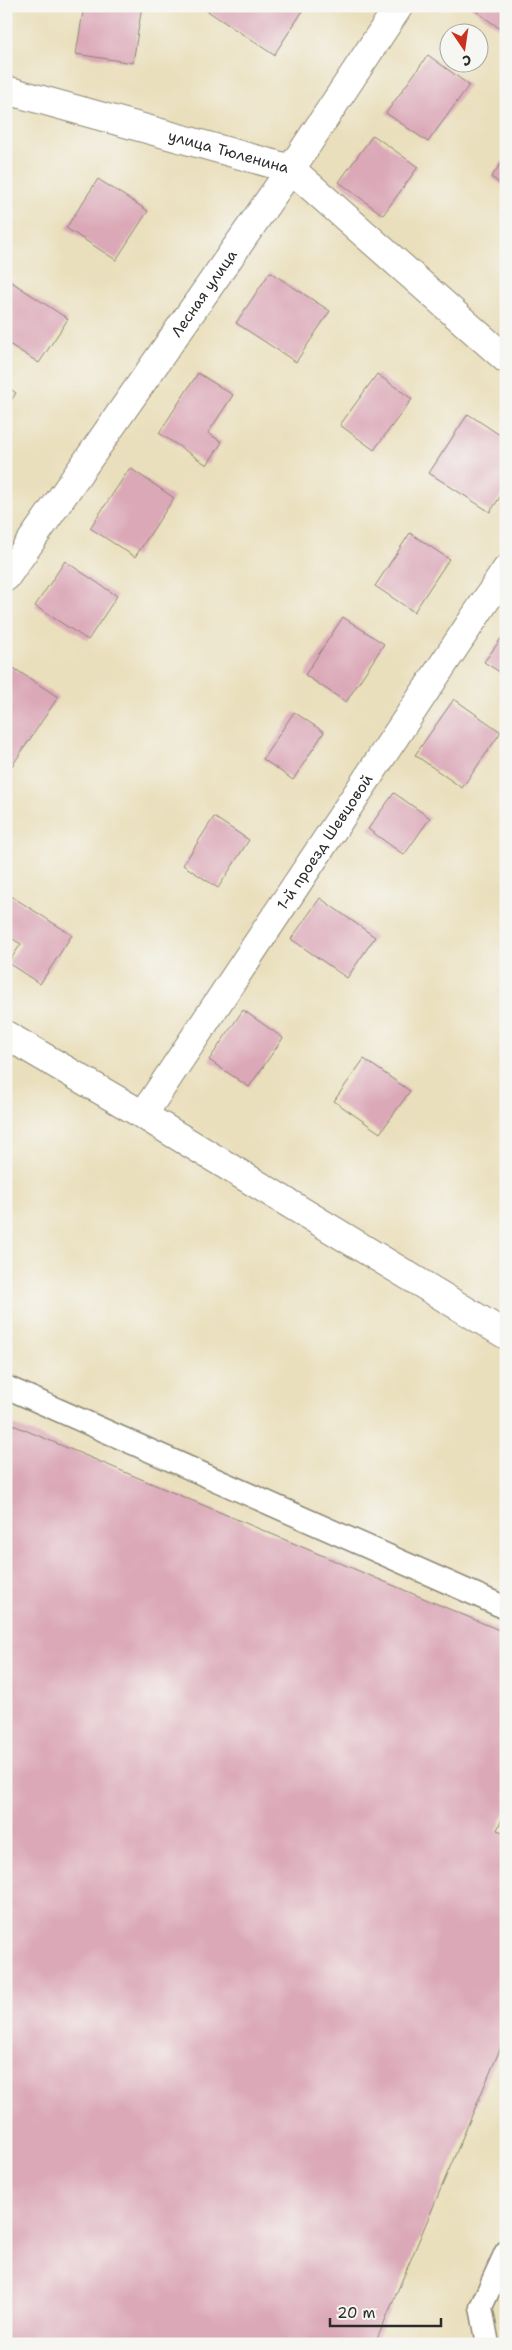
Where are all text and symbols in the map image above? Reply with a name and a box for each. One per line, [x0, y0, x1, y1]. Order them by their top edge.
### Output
north arrow [440, 22, 490, 72]
text: С [461, 51, 473, 70]
street label: улица Тюленина [166, 125, 292, 178]
street label: Лесная улица [167, 245, 242, 341]
street label: 1-й проезд Шевцовой [272, 770, 377, 914]
scale bar [330, 2295, 441, 2327]
text: 20 m [337, 2303, 376, 2323]

